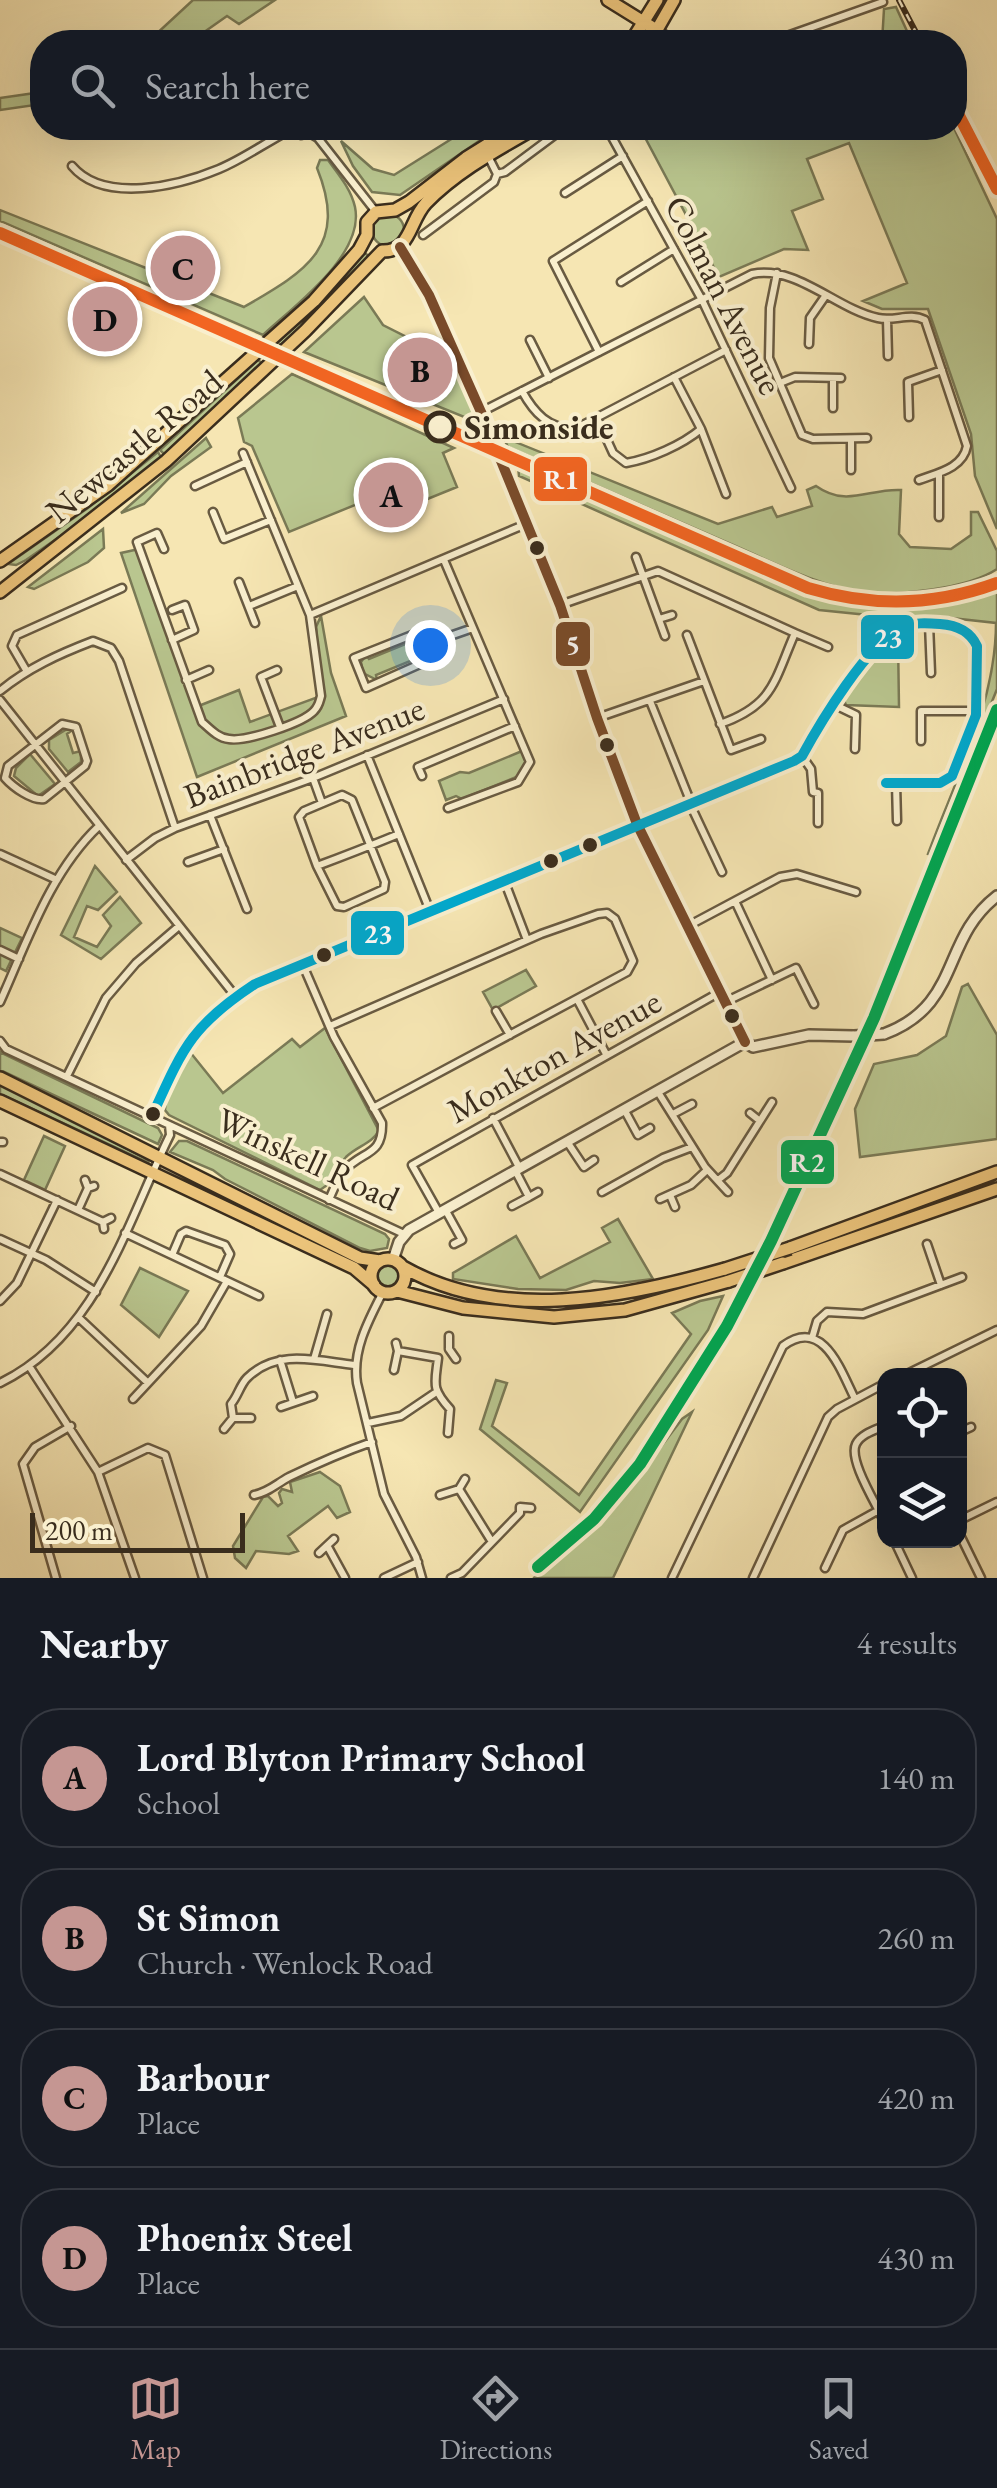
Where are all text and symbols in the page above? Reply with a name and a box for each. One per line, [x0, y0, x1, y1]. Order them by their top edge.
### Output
search box [30, 30, 967, 140]
icon: search [65, 58, 120, 113]
text: Search here [145, 61, 310, 110]
street label: Colman Avenue [655, 188, 794, 402]
pin: C [150, 230, 216, 306]
pin: D [72, 282, 138, 356]
pin: B [388, 332, 452, 408]
street label: Newcastle Road [36, 359, 231, 533]
place label: Simonside [464, 404, 614, 449]
marker: Simonside [425, 412, 455, 442]
line badge: R1 [532, 455, 589, 503]
pin: A [358, 458, 424, 532]
text: R1 [543, 461, 579, 497]
unlabelled marker [527, 538, 547, 558]
line badge: 23 [859, 613, 916, 661]
text: 23 [873, 619, 903, 655]
your location [405, 620, 456, 671]
line badge: 5 [554, 620, 592, 668]
text: 5 [566, 626, 580, 662]
street label: Bainbridge Avenue [177, 685, 430, 818]
unlabelled marker [597, 735, 617, 755]
unlabelled marker [580, 835, 600, 855]
unlabelled marker [541, 851, 561, 871]
line badge: 23 [349, 909, 406, 957]
text: 23 [363, 915, 393, 951]
unlabelled marker [314, 945, 334, 965]
street label: Monkton Avenue [439, 978, 668, 1133]
unlabelled marker [722, 1006, 742, 1026]
street label: Winskell Road [210, 1097, 407, 1221]
unlabelled marker [143, 1104, 163, 1124]
line badge: R2 [779, 1138, 836, 1186]
text: R2 [789, 1144, 825, 1180]
map controls [877, 1368, 967, 1548]
button: locate [877, 1368, 967, 1458]
button: layers [877, 1458, 967, 1548]
scale bar [30, 1508, 245, 1552]
text: 200 m [45, 1512, 113, 1548]
text: Nearby [40, 1616, 169, 1671]
text: 4 results [857, 1622, 957, 1664]
text: Lord Blyton Primary School [137, 1733, 585, 1782]
text: A [63, 1757, 86, 1799]
text: 140 m [878, 1757, 955, 1799]
text: School [137, 1782, 220, 1824]
text: St Simon [137, 1893, 280, 1942]
text: B [64, 1917, 85, 1959]
text: 260 m [878, 1917, 955, 1959]
text: Church · Wenlock Road [137, 1942, 433, 1984]
text: Barbour [137, 2053, 270, 2102]
text: C [63, 2077, 86, 2119]
text: 420 m [878, 2077, 955, 2119]
text: Place [137, 2102, 200, 2144]
text: Phoenix Steel [137, 2213, 353, 2262]
text: D [62, 2237, 87, 2279]
text: 430 m [878, 2237, 955, 2279]
text: Place [137, 2262, 200, 2304]
tab: Map [128, 2371, 183, 2467]
tab: Directions [440, 2371, 552, 2467]
tab: Saved [809, 2371, 869, 2467]

